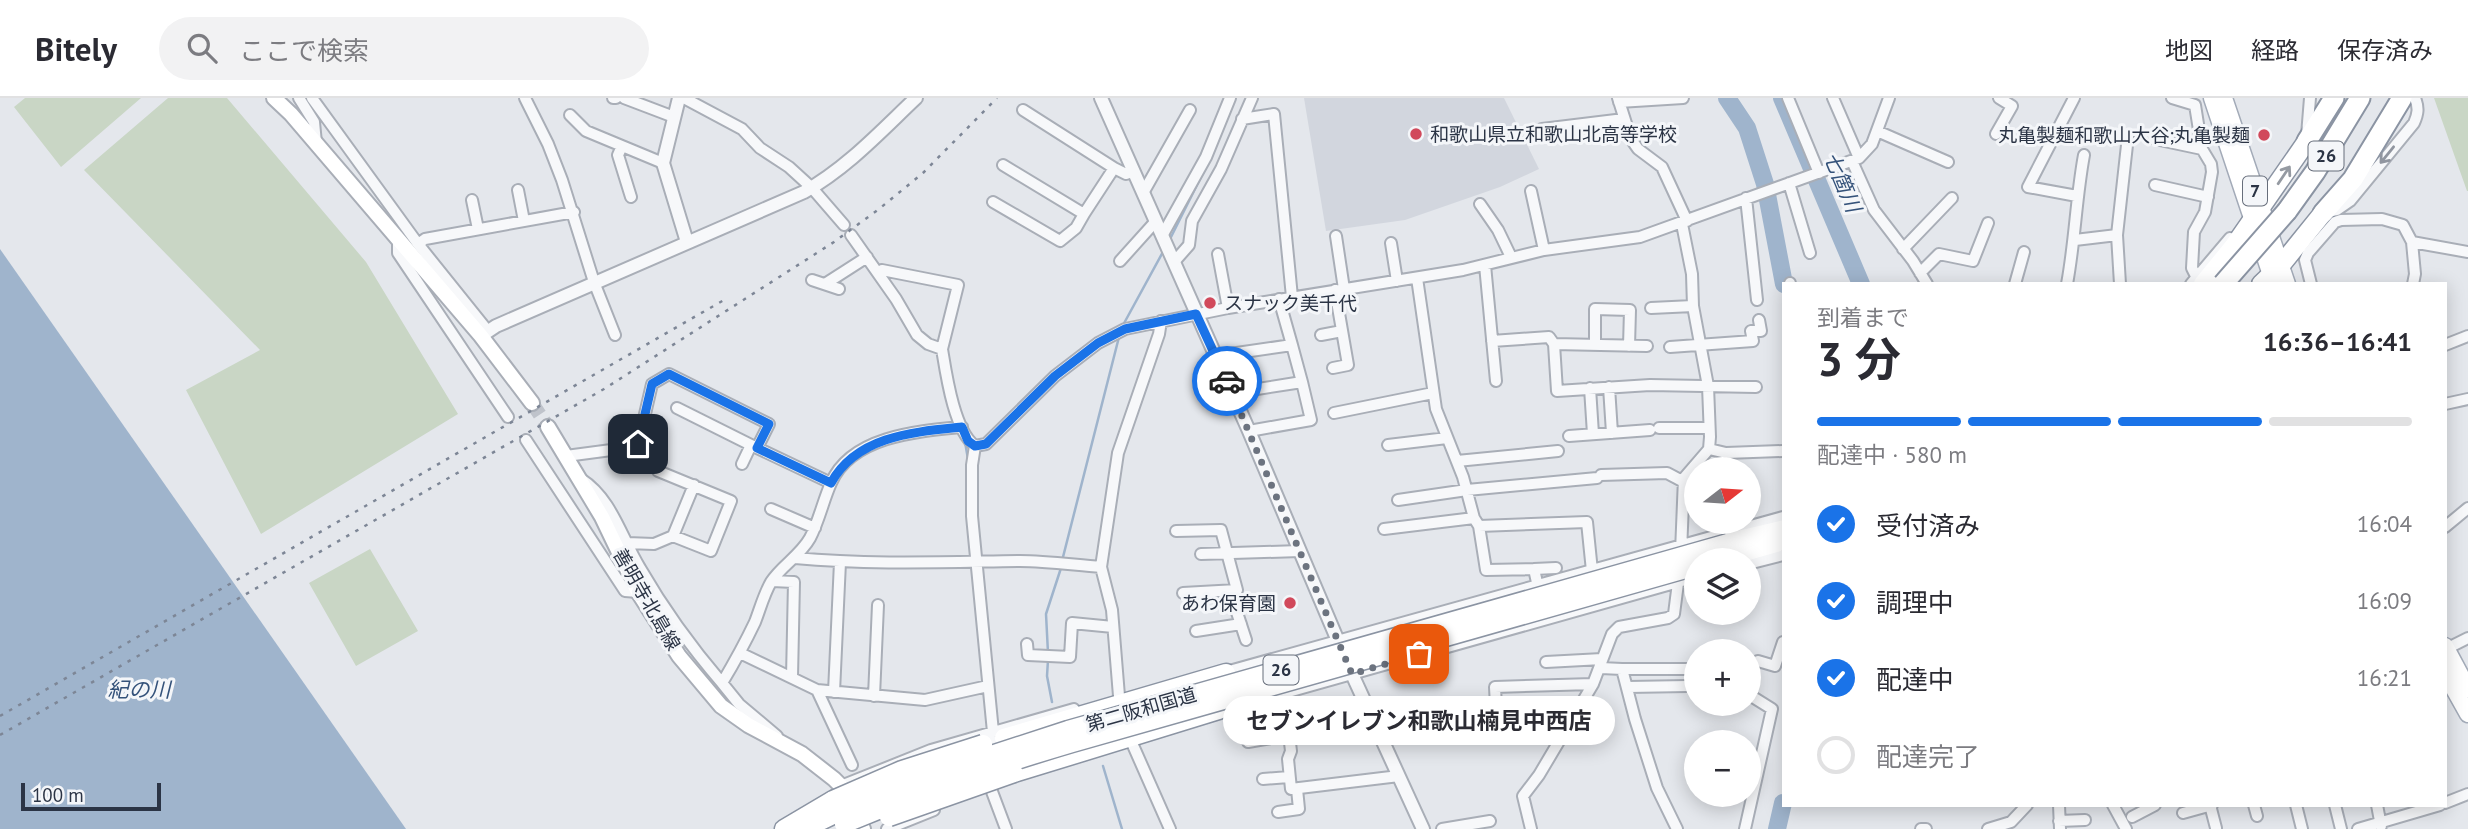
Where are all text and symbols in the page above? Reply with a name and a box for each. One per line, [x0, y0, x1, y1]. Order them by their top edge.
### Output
search box [159, 17, 649, 80]
text: Bitely [35, 27, 117, 70]
icon: search [183, 29, 221, 67]
text: ここで検索 [239, 34, 369, 67]
text: 地図 [2165, 35, 2213, 66]
text: 経路 [2251, 35, 2299, 66]
text: 保存済み [2337, 35, 2433, 66]
place label: 和歌山県立和歌山北高等学校 [1430, 122, 1677, 146]
place label: 丸亀製麺和歌山大谷;丸亀製麺 [1998, 123, 2250, 147]
marker: 和歌山県立和歌山北高等学校 [1408, 126, 1424, 142]
marker: 丸亀製麺和歌山大谷;丸亀製麺 [2256, 127, 2272, 143]
road number: 26 [2308, 142, 2344, 170]
one-way arrow [2380, 146, 2395, 164]
water label: 七箇川 [1818, 148, 1868, 218]
one-way arrow [2277, 166, 2291, 185]
road number: 7 [2243, 176, 2267, 206]
place label: スナック美千代 [1224, 291, 1357, 315]
marker: スナック美千代 [1202, 295, 1218, 311]
text: 到着まで [1817, 303, 1909, 332]
text: 16:36–16:41 [2263, 325, 2412, 358]
text: 3 分 [1817, 329, 1901, 389]
courier [1192, 346, 1262, 416]
icon: car [1208, 362, 1246, 400]
pin [608, 414, 668, 474]
icon: home [619, 425, 657, 463]
text: 配達中 · 580 m [1817, 440, 1967, 469]
north arrow [1684, 457, 1760, 534]
map controls [1684, 457, 1761, 807]
icon: check [1817, 505, 1855, 543]
text: 受付済み [1876, 509, 1980, 542]
text: 16:04 [2357, 509, 2412, 538]
street label: 善明寺北島線 [608, 544, 686, 654]
button: layers [1684, 548, 1761, 625]
icon: check [1817, 582, 1855, 620]
text: 調理中 [1876, 586, 1954, 619]
text: 16:09 [2357, 586, 2412, 615]
place label: あわ保育園 [1181, 591, 1276, 615]
marker: あわ保育園 [1282, 595, 1298, 611]
pin [1389, 624, 1449, 684]
icon: bag [1400, 635, 1438, 673]
button: + [1684, 639, 1761, 716]
road number: 26 [1264, 656, 1298, 684]
icon: check [1817, 659, 1855, 697]
text: 配達中 [1876, 663, 1954, 696]
text: 16:21 [2357, 663, 2412, 692]
water label: 紀の川 [108, 676, 172, 703]
street label: 第二阪和国道 [1083, 682, 1199, 736]
callout: セブンイレブン和歌山楠見中西店 [1223, 696, 1615, 745]
text: セブンイレブン和歌山楠見中西店 [1247, 706, 1592, 735]
button: − [1684, 730, 1761, 807]
text: 配達完了 [1876, 740, 1980, 773]
scale bar [21, 780, 161, 812]
text: 100 m [32, 783, 84, 807]

